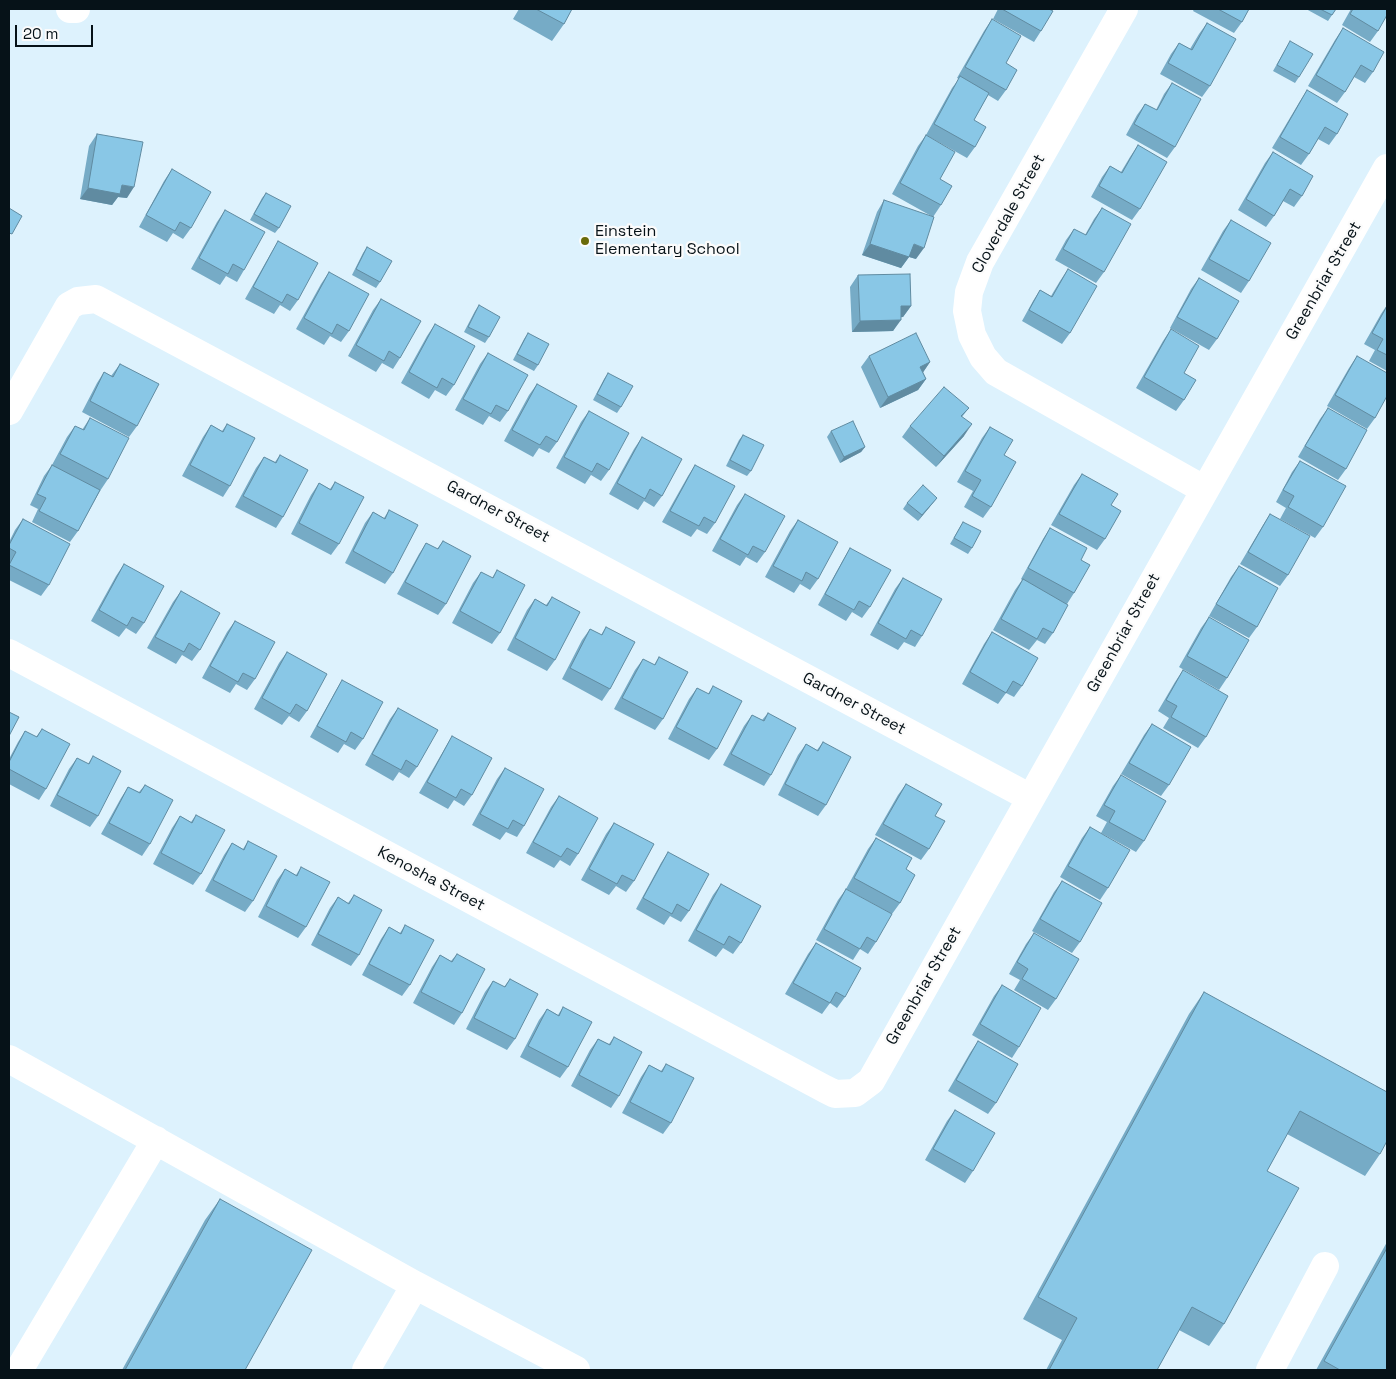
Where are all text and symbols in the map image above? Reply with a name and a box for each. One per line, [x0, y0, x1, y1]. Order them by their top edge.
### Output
scale bar [18, 15, 95, 47]
text: 20 m [23, 24, 58, 43]
street label: Cloverdale Street [968, 151, 1050, 277]
street label: Greenbriar Street [1282, 218, 1366, 344]
place label: Einstein Elementary School [595, 222, 740, 260]
marker: Einstein Elementary School [579, 235, 591, 247]
street label: Gardner Street [443, 477, 553, 547]
street label: Greenbriar Street [1083, 570, 1165, 696]
street label: Gardner Street [799, 669, 909, 739]
street label: Kenosha Street [374, 843, 488, 915]
street label: Greenbriar Street [882, 923, 966, 1049]

